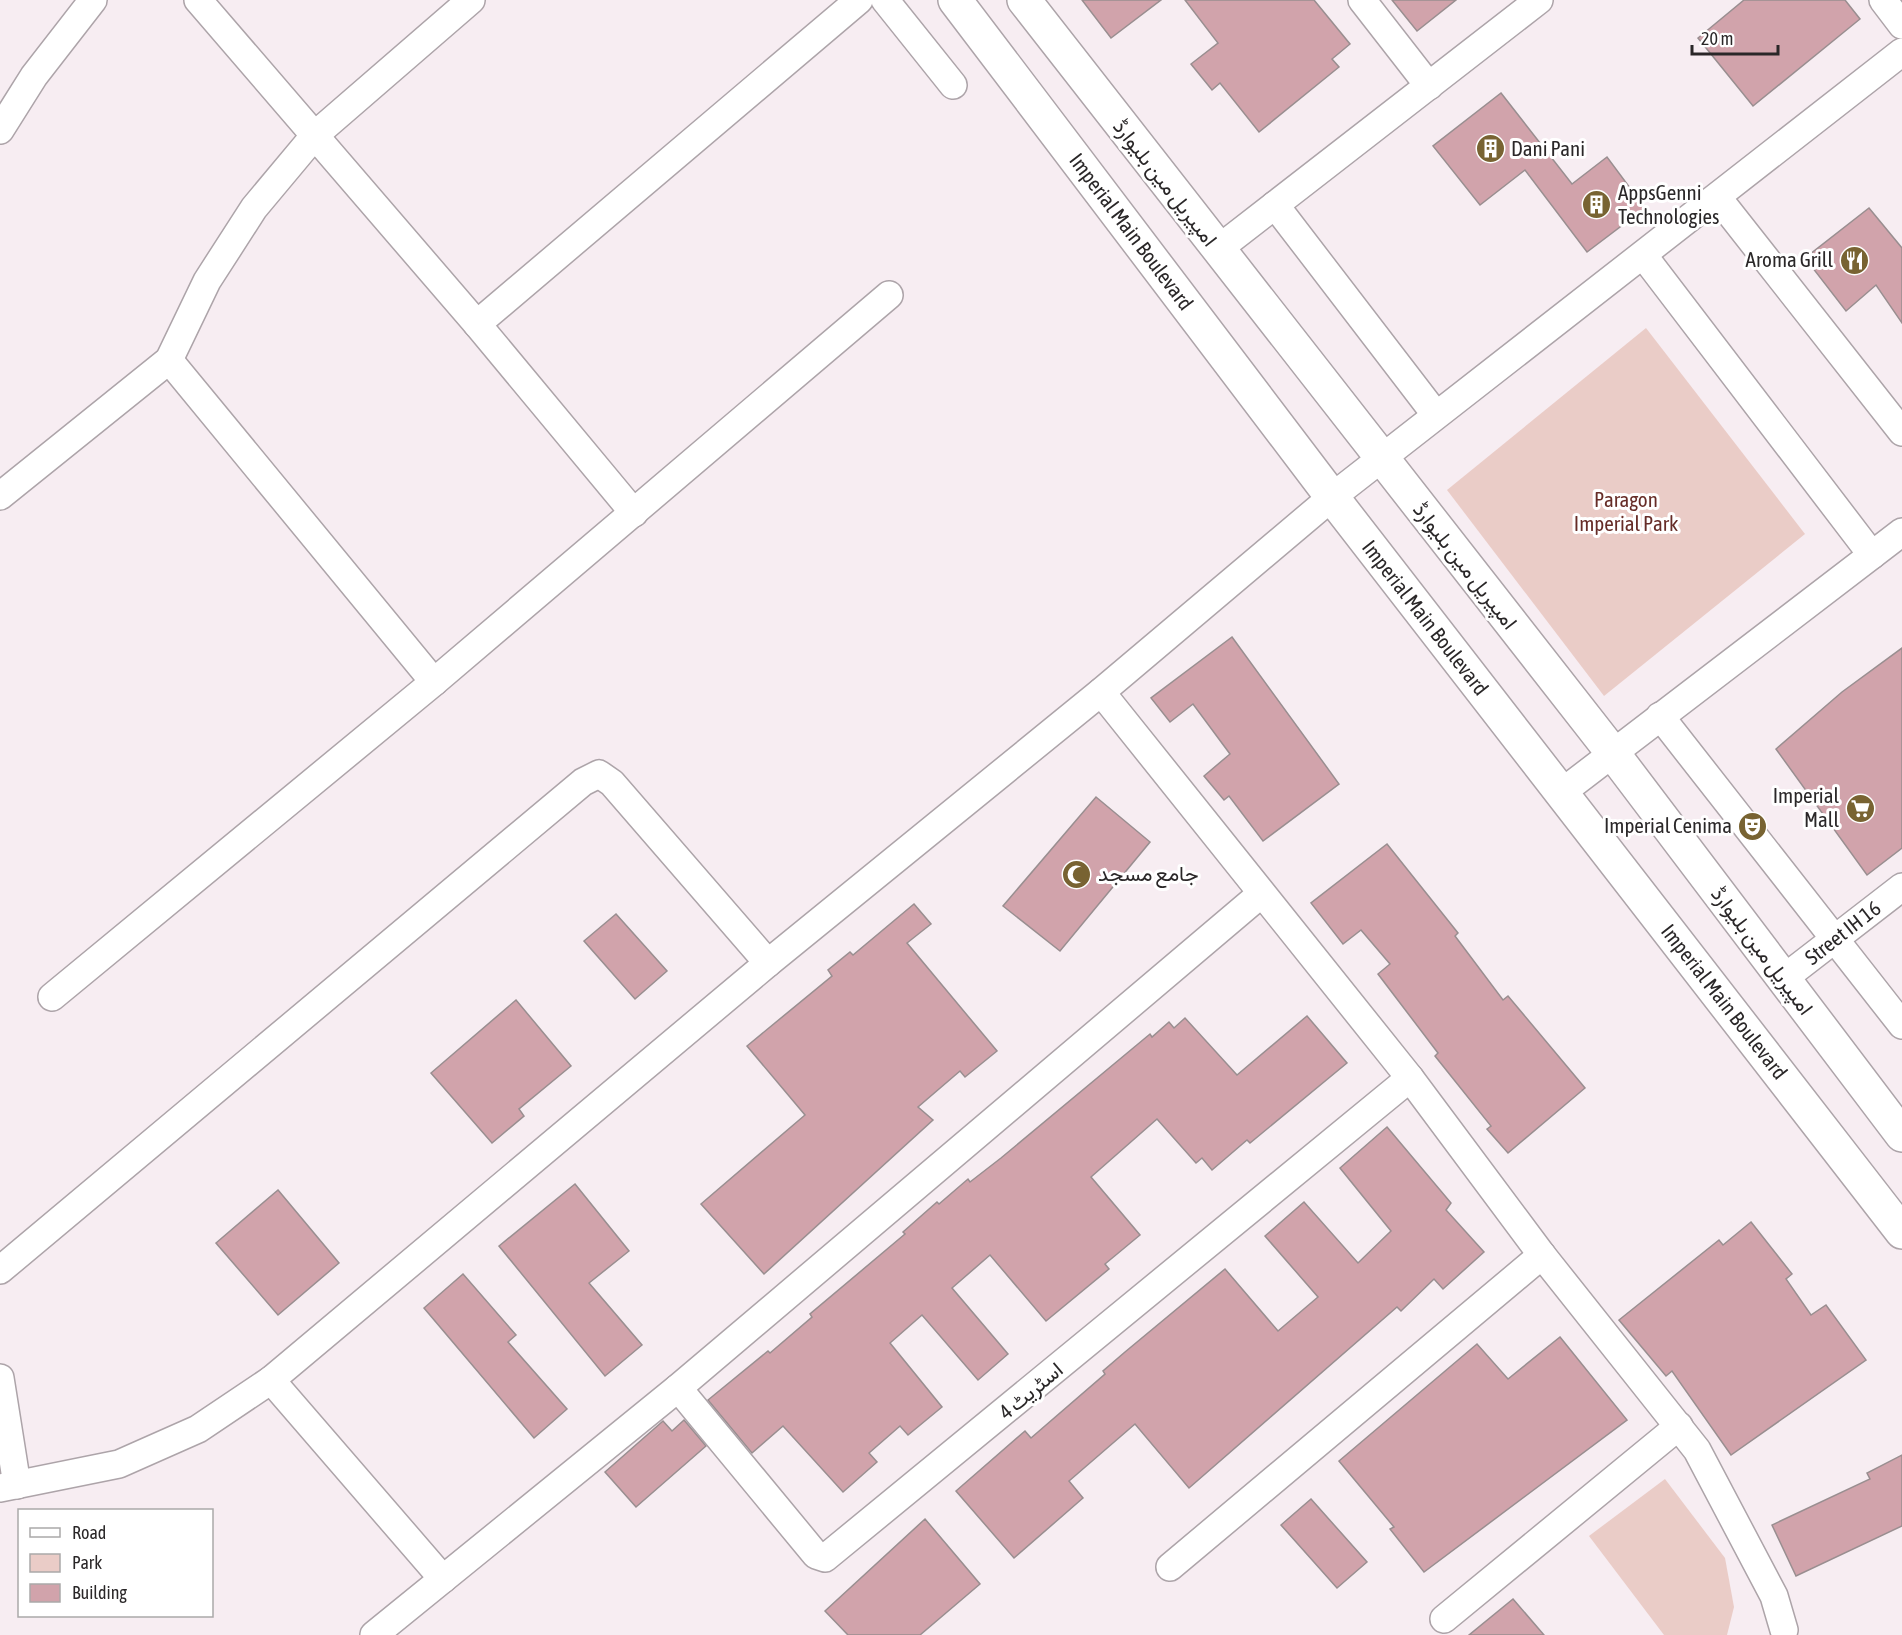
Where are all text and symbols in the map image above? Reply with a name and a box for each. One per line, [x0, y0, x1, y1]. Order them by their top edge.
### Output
scale bar [1692, 18, 1778, 56]
text: 20 m [1701, 28, 1733, 49]
street label: امپیریل مین بلیوارڈ [1107, 114, 1223, 252]
building icon: Dani Pani [1474, 133, 1506, 165]
place label: Dani Pani [1511, 136, 1585, 160]
street label: Imperial Main Boulevard [1065, 148, 1199, 314]
place label: AppsGenni Technologies [1618, 180, 1719, 228]
building icon: AppsGenni Technologies [1581, 189, 1613, 221]
restaurant icon: Aroma Grill [1838, 244, 1870, 276]
place label: Aroma Grill [1746, 247, 1833, 271]
park label: Paragon Imperial Park [1574, 487, 1678, 535]
street label: امپیریل مین بلیوارڈ [1407, 497, 1523, 635]
street label: Imperial Main Boulevard [1358, 535, 1494, 700]
place label: Imperial Mall [1773, 783, 1839, 831]
supermarket icon: Imperial Mall [1844, 792, 1876, 824]
theatre icon: Imperial Cenima [1737, 810, 1769, 842]
place label: Imperial Cenima [1604, 813, 1732, 837]
mosque icon: جامع مسجد [1061, 858, 1093, 890]
place label: جامع مسجد [1098, 861, 1199, 888]
street label: امپیریل مین بلیوارڈ [1704, 882, 1819, 1021]
street label: Street IH 16 [1800, 895, 1885, 969]
street label: Imperial Main Boulevard [1657, 919, 1793, 1084]
street label: اسٹریٹ 4 [994, 1357, 1068, 1425]
legend [18, 1509, 213, 1617]
text: Road [72, 1522, 106, 1543]
text: Park [72, 1552, 102, 1573]
text: Building [72, 1582, 127, 1603]

